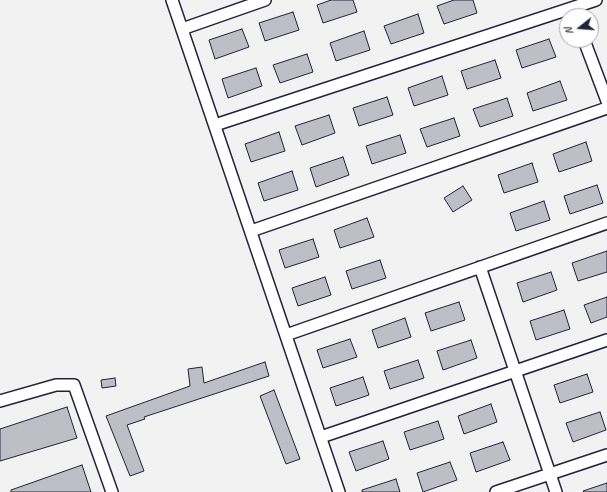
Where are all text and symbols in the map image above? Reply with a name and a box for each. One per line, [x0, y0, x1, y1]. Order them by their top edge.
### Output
north arrow [559, 8, 599, 48]
text: N [561, 26, 576, 37]

